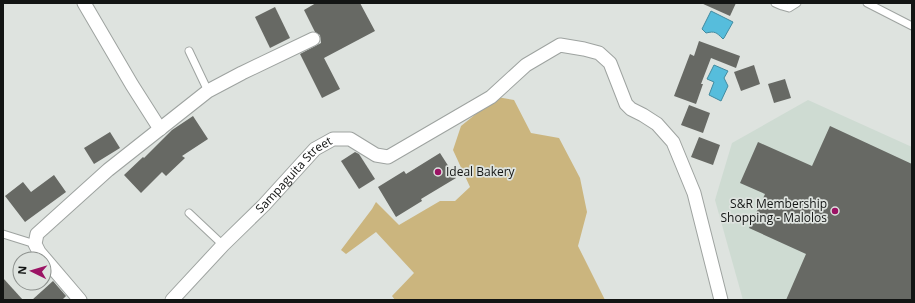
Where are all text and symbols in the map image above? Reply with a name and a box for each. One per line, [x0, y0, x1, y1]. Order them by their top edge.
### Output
street label: Sampaguita Street [251, 132, 335, 217]
place label: Ideal Bakery [446, 163, 516, 180]
marker: Ideal Bakery [433, 167, 443, 177]
place label: S&R Membership Shopping - Malolos [720, 195, 827, 226]
marker: S&R Membership Shopping - Malolos [830, 206, 840, 216]
north arrow [12, 251, 52, 291]
text: N [14, 265, 29, 275]

